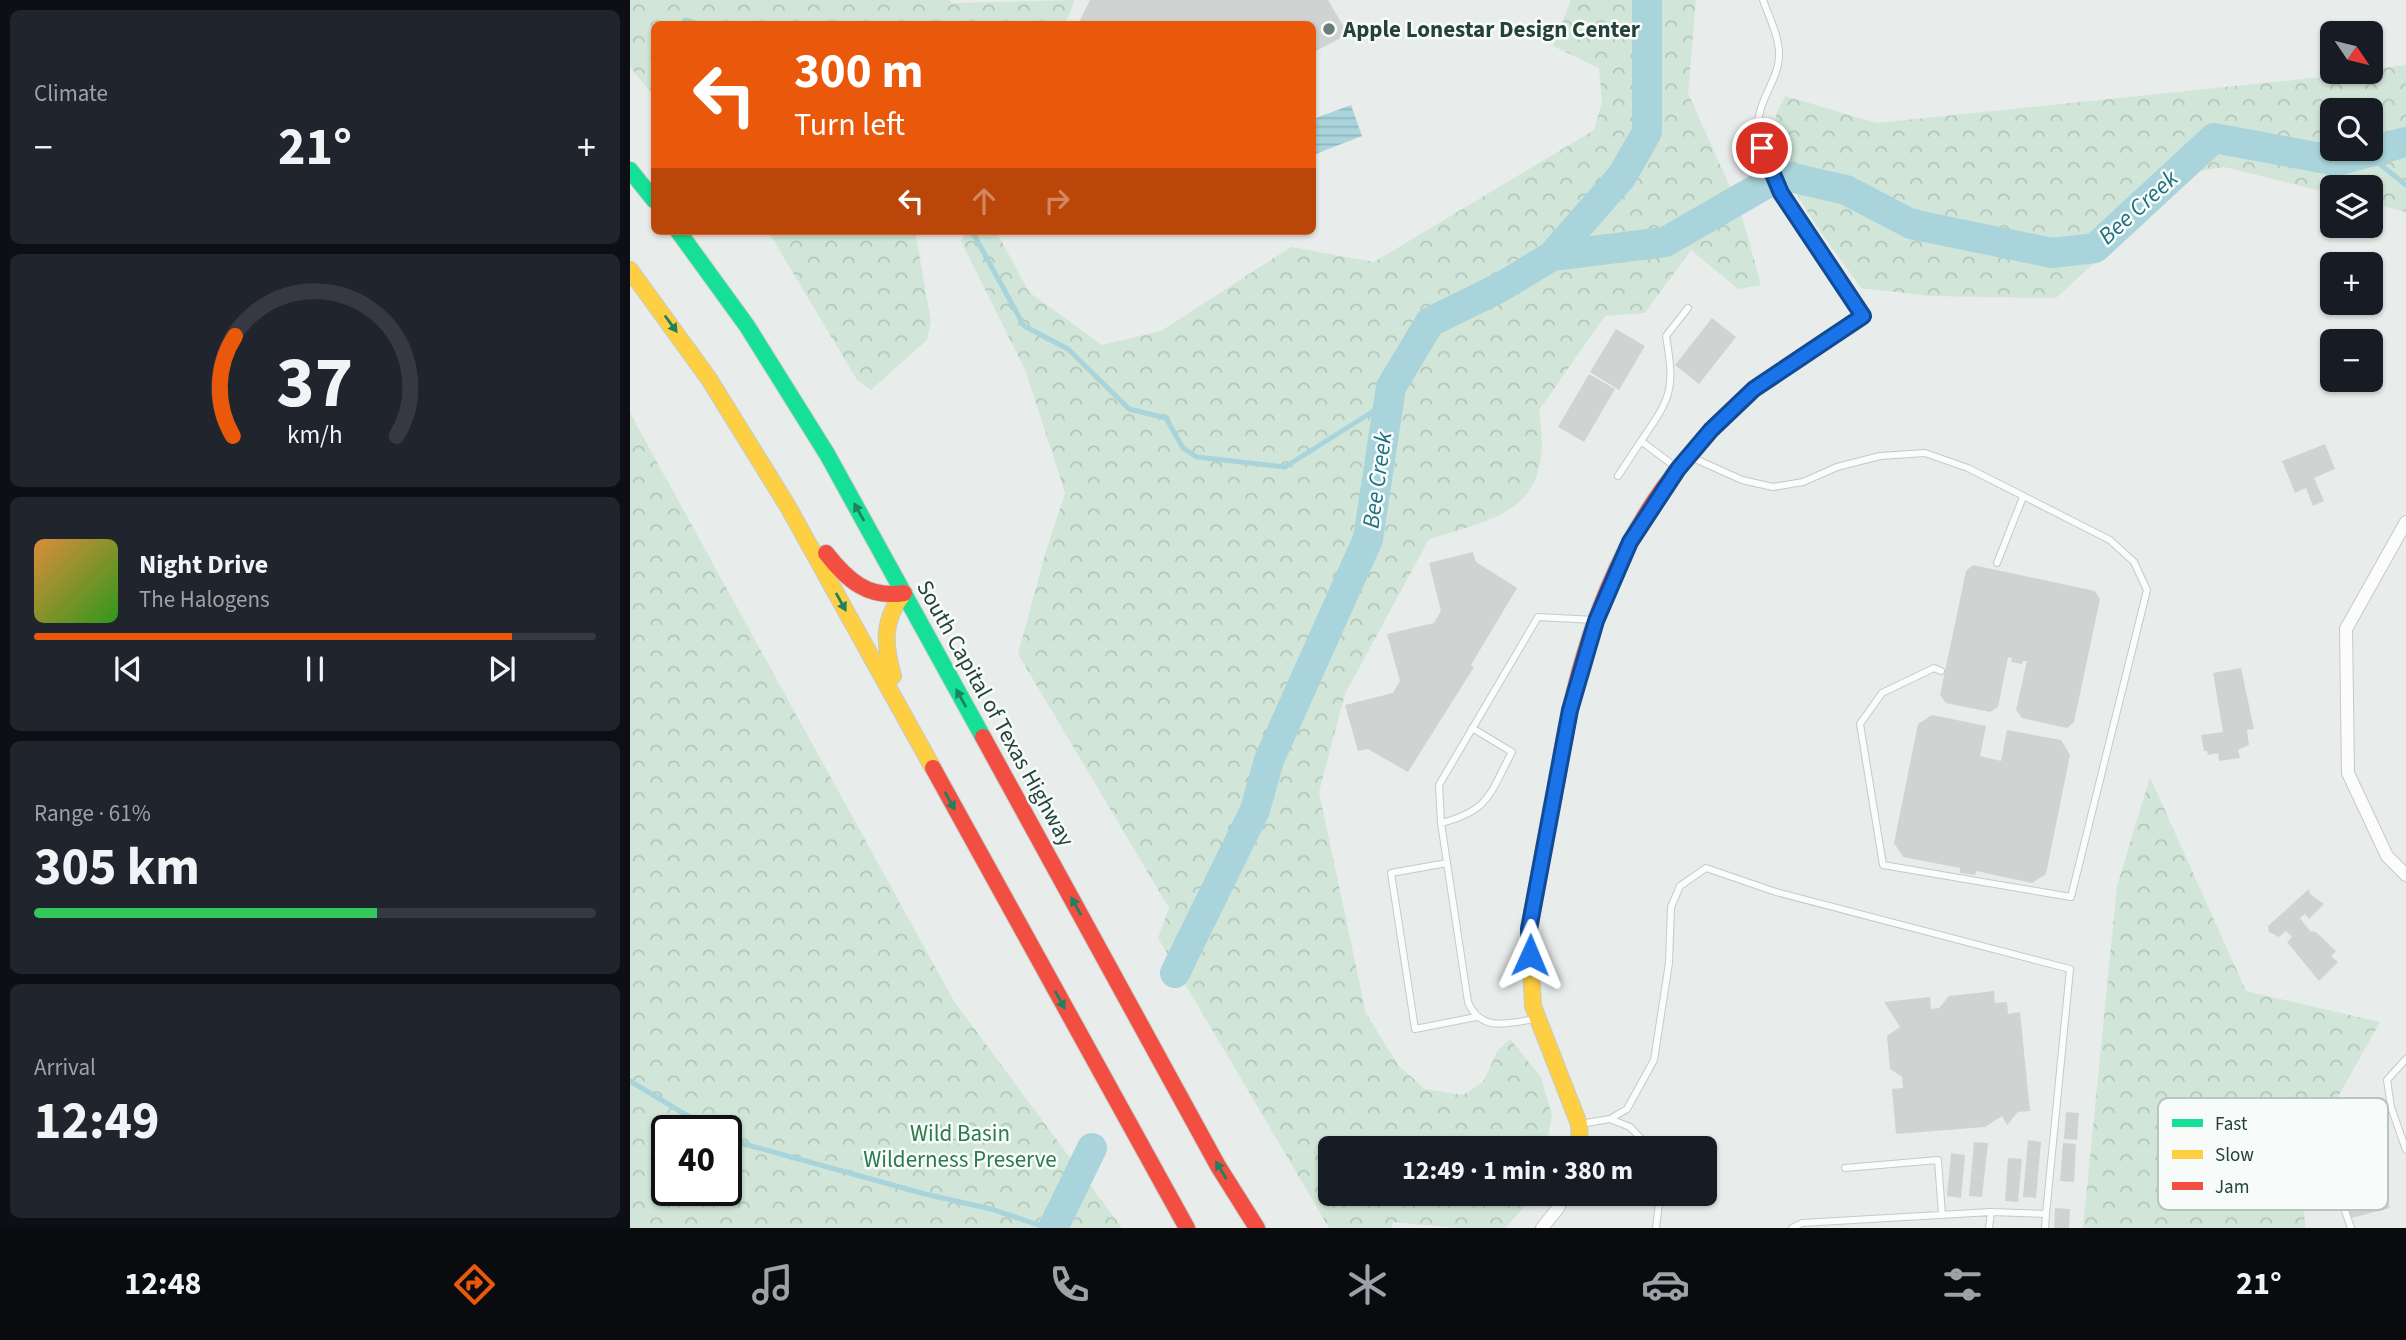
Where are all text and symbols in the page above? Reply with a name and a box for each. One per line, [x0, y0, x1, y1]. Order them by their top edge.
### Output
place label: Apple Lonestar Design Center [1342, 13, 1641, 46]
marker: Apple Lonestar Design Center [1321, 21, 1337, 37]
north arrow [2320, 21, 2384, 84]
map controls [2320, 21, 2383, 392]
text: 300 m [794, 37, 923, 107]
icon: left [679, 49, 770, 140]
text: Climate [34, 77, 108, 110]
button: search [2320, 98, 2383, 161]
text: Turn left [794, 102, 905, 148]
text: 21° [278, 111, 352, 185]
pin [1732, 118, 1792, 178]
text: − [34, 121, 53, 175]
text: + [577, 121, 596, 175]
icon: arrive [1743, 129, 1781, 167]
water label: Bee Creek [2091, 161, 2187, 253]
button: layers [2320, 175, 2383, 238]
icon: left [892, 182, 930, 220]
icon: ahead [965, 182, 1003, 220]
icon: right [1038, 182, 1076, 220]
button: + [2320, 252, 2383, 315]
one-way arrow [664, 315, 678, 333]
button: − [2320, 329, 2383, 392]
text: 37 [277, 332, 353, 436]
text: km/h [287, 417, 343, 453]
water label: Bee Creek [1353, 429, 1402, 531]
one-way arrow [853, 502, 865, 522]
text: Night Drive [139, 546, 268, 583]
street label: South Capital of Texas Highway [908, 574, 1083, 853]
text: The Halogens [139, 583, 270, 616]
one-way arrow [835, 592, 847, 611]
icon: previous [109, 650, 147, 688]
icon: pause [296, 650, 334, 688]
icon: next [483, 650, 521, 688]
one-way arrow [955, 688, 967, 707]
one-way arrow [944, 791, 956, 811]
text: Range · 61% [34, 797, 151, 830]
text: 305 km [34, 831, 200, 905]
one-way arrow [1070, 896, 1082, 916]
position arrow [1493, 918, 1567, 992]
one-way arrow [1054, 990, 1066, 1010]
text: Arrival [34, 1051, 96, 1084]
text: 12:49 [34, 1085, 159, 1159]
legend [2158, 1098, 2388, 1210]
text: Fast [2215, 1111, 2248, 1138]
speed limit sign: 40 [651, 1115, 742, 1206]
park label: Wild Basin Wilderness Preserve [863, 1117, 1057, 1176]
text: Slow [2215, 1142, 2254, 1169]
text: 12:49 · 1 min · 380 m [1402, 1152, 1633, 1189]
one-way arrow [1215, 1161, 1227, 1180]
text: Jam [2215, 1174, 2249, 1201]
icon: directions [450, 1260, 499, 1309]
icon: music [748, 1260, 797, 1309]
icon: phone [1045, 1260, 1094, 1309]
icon: climate [1343, 1260, 1392, 1309]
icon: car [1641, 1260, 1690, 1309]
icon: filters [1938, 1260, 1987, 1309]
text: 12:48 [124, 1261, 202, 1307]
text: 21° [2236, 1261, 2282, 1307]

